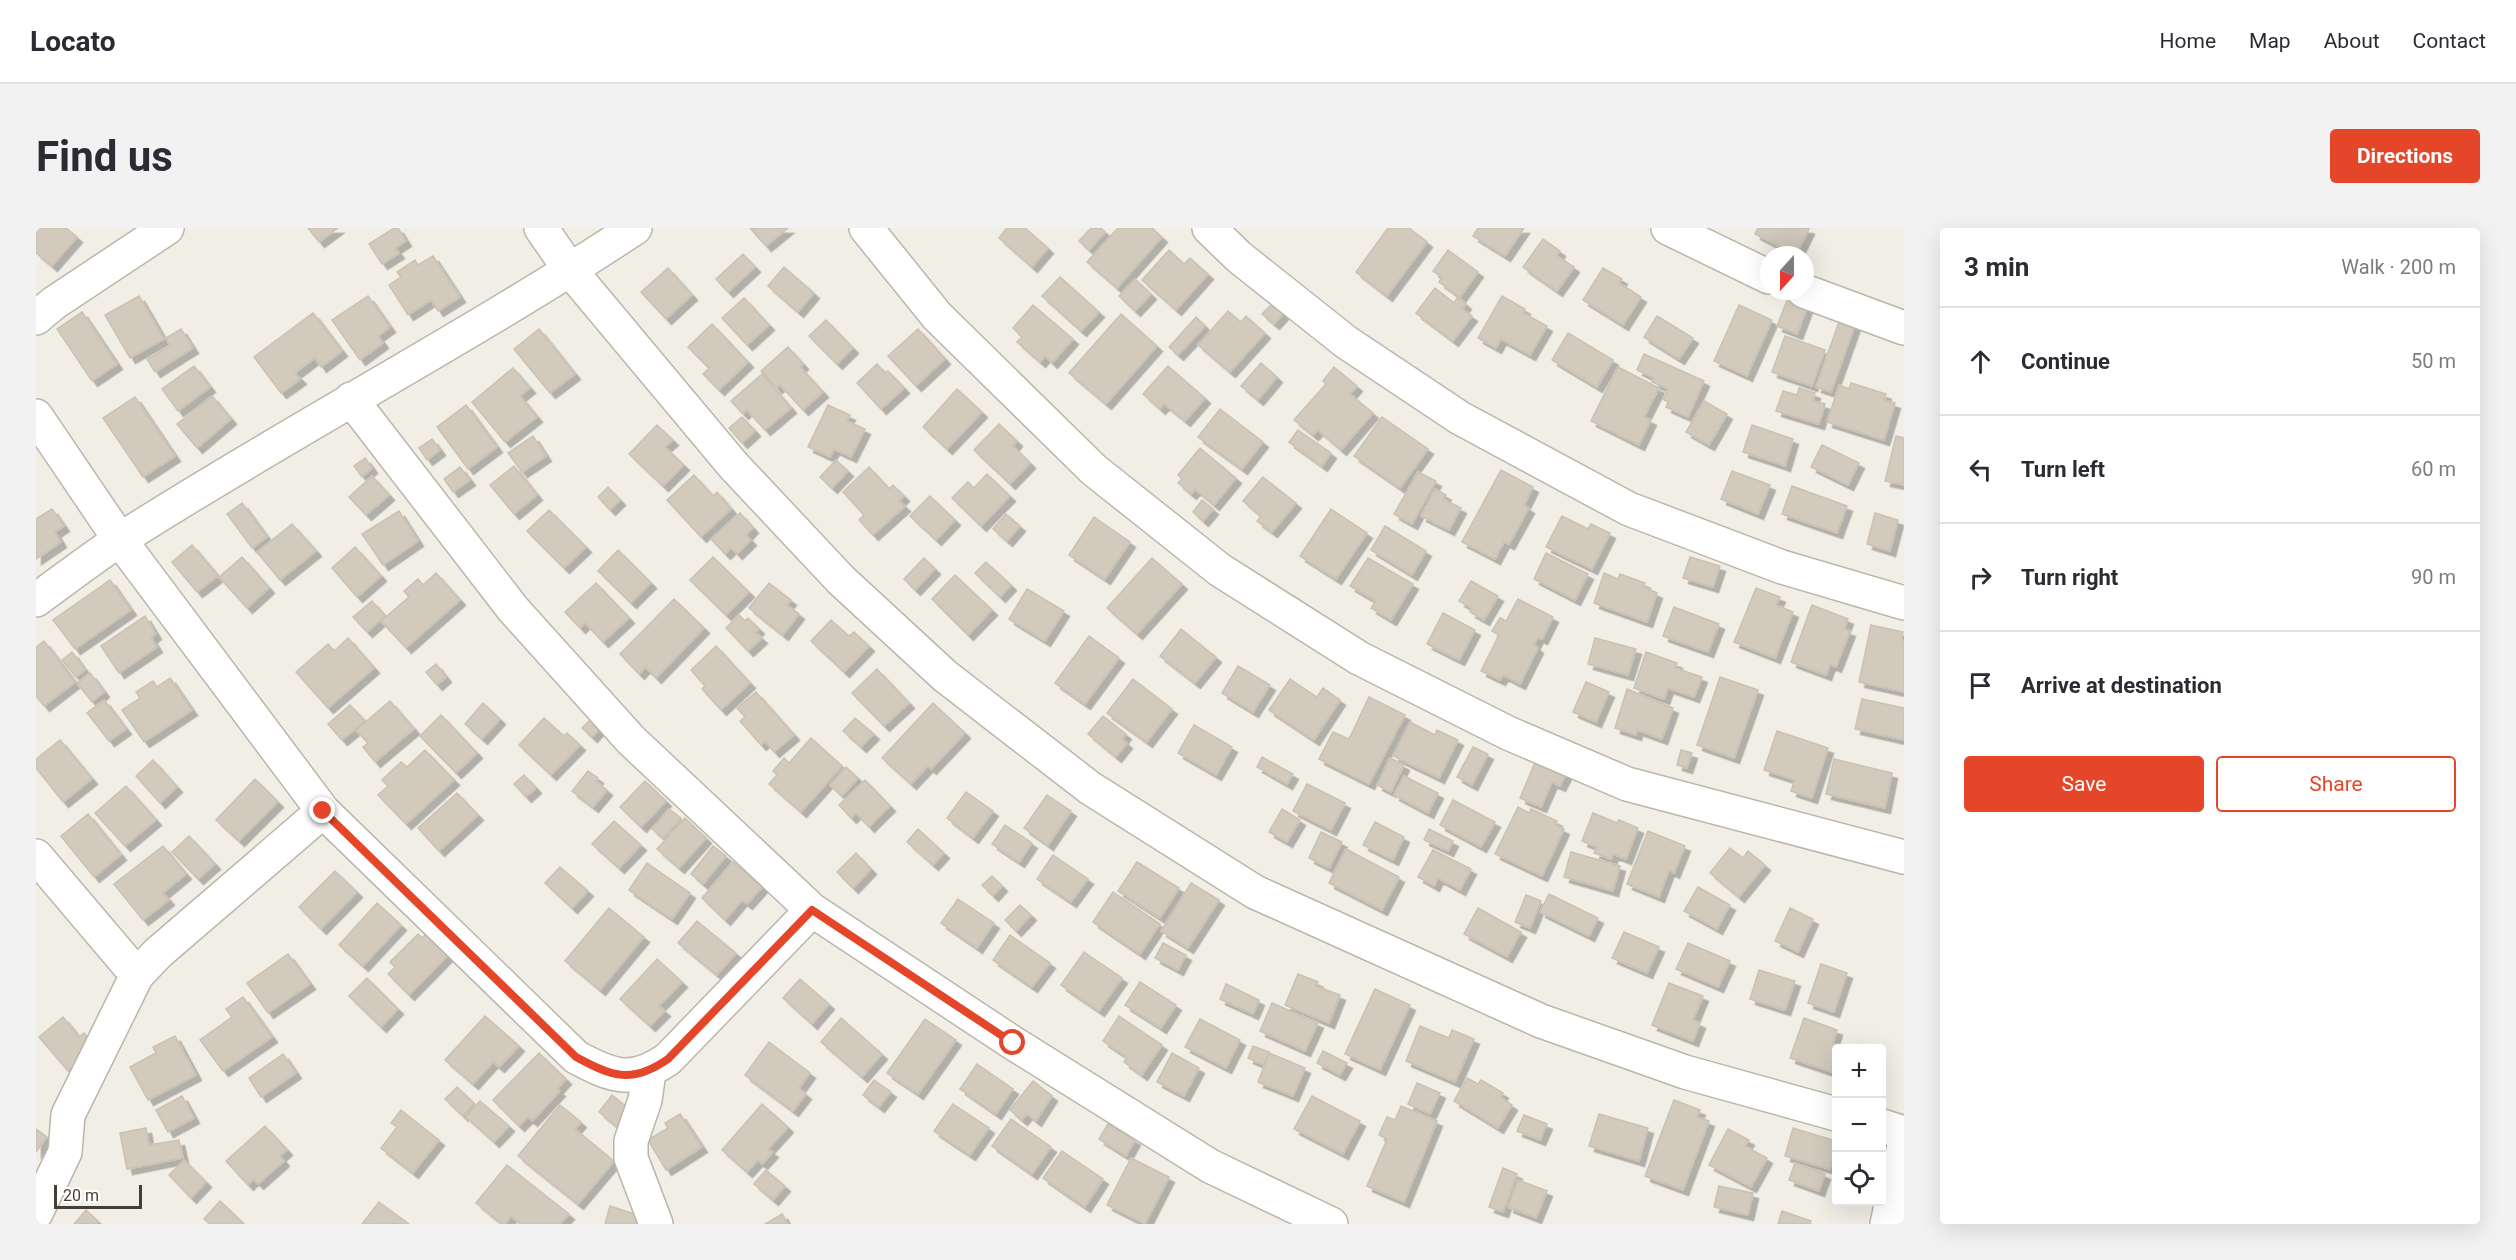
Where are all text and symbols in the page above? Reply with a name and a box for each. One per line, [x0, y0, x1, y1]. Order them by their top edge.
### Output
text: Locato [30, 25, 115, 58]
text: Home [2160, 29, 2216, 53]
text: Map [2249, 29, 2291, 53]
text: About [2324, 29, 2380, 53]
text: Contact [2413, 29, 2486, 53]
button: Directions [2330, 129, 2480, 183]
text: Find us [36, 132, 173, 181]
north arrow [1760, 246, 1814, 300]
text: 3 min [1964, 252, 2029, 282]
text: Walk · 200 m [2341, 255, 2456, 279]
icon: ahead [1964, 345, 1997, 378]
text: Continue [2021, 349, 2110, 374]
text: 50 m [2411, 349, 2456, 373]
icon: left [1964, 453, 1997, 486]
text: Turn left [2021, 457, 2105, 482]
text: 60 m [2411, 457, 2456, 481]
icon: right [1964, 561, 1997, 594]
text: Turn right [2021, 565, 2118, 590]
text: 90 m [2411, 565, 2456, 589]
icon: arrive [1964, 669, 1997, 702]
text: Arrive at destination [2021, 673, 2222, 698]
button: Save [1964, 756, 2204, 812]
button: Share [2216, 756, 2456, 812]
route end [309, 797, 335, 823]
route start [999, 1029, 1025, 1055]
map controls [1832, 1044, 1886, 1206]
button: + [1832, 1044, 1886, 1098]
button: − [1832, 1098, 1886, 1152]
button: locate [1832, 1152, 1886, 1206]
scale bar [54, 1182, 142, 1210]
text: 20 m [63, 1186, 99, 1205]

